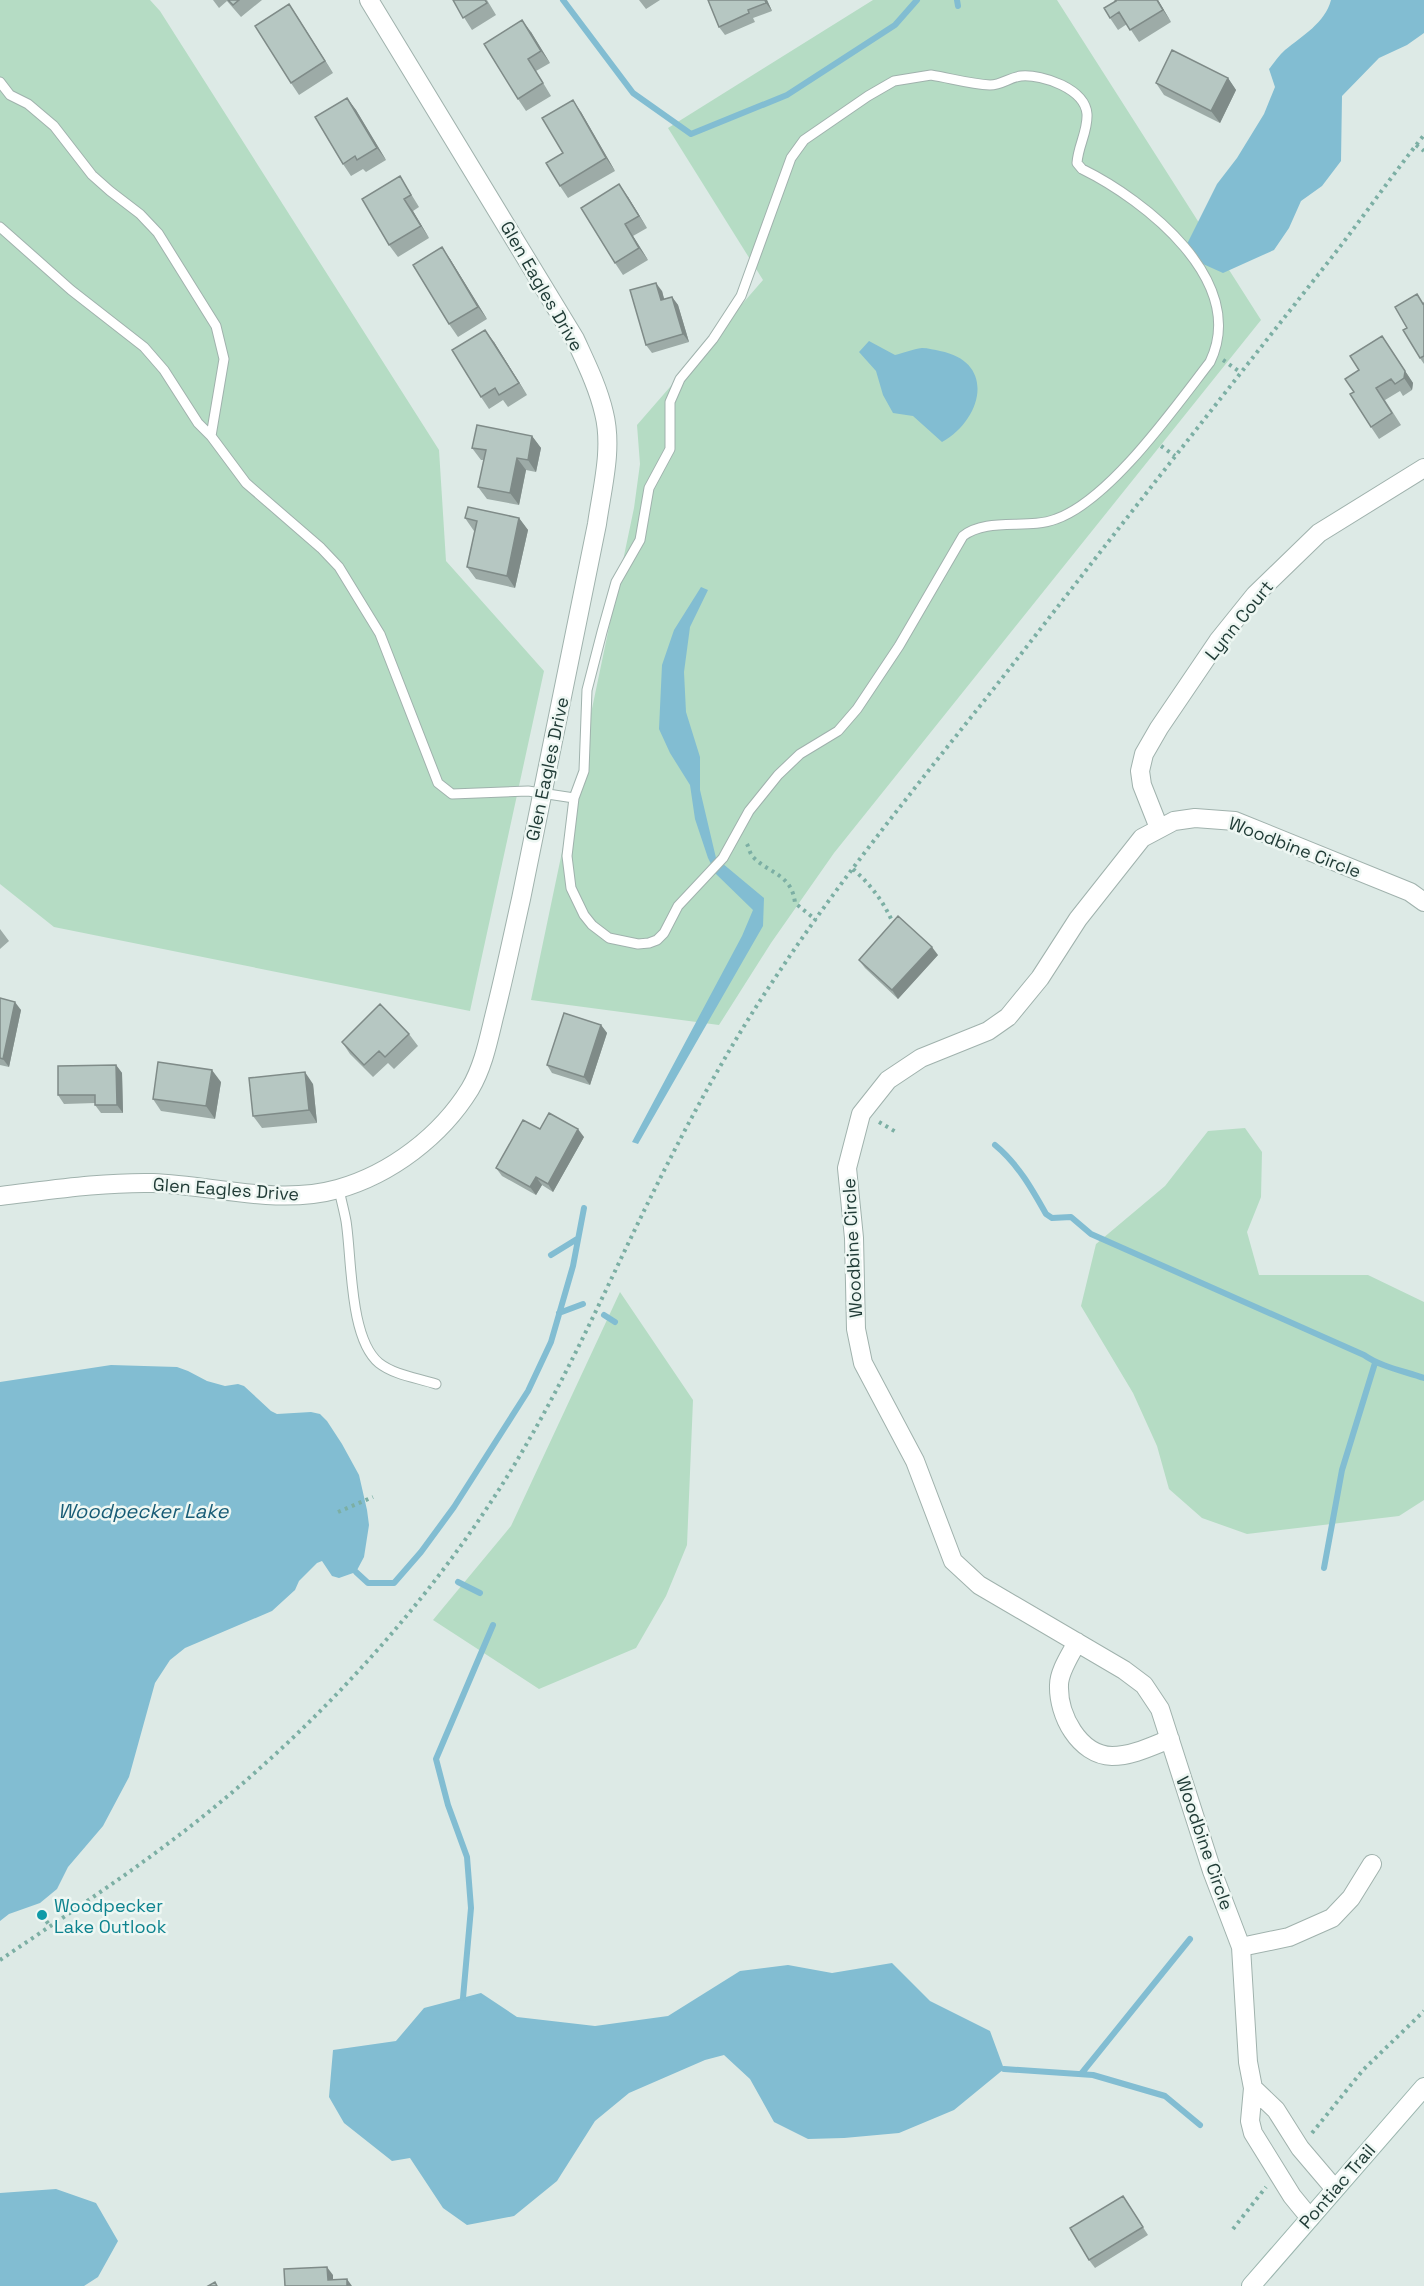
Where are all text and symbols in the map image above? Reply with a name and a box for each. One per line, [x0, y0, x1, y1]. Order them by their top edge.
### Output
street label: Glen Eagles Drive [495, 217, 589, 355]
street label: Lynn Court [1200, 575, 1278, 665]
street label: Glen Eagles Drive [521, 695, 573, 843]
street label: Woodbine Circle [1226, 811, 1364, 883]
street label: Glen Eagles Drive [152, 1172, 300, 1206]
street label: Woodbine Circle [837, 1178, 867, 1318]
water label: Woodpecker Lake [58, 1498, 230, 1524]
street label: Woodbine Circle [1171, 1773, 1239, 1913]
place label: Woodpecker Lake Outlook [54, 1894, 167, 1938]
marker: Woodpecker Lake Outlook [35, 1908, 49, 1922]
street label: Pontiac Trail [1294, 2139, 1380, 2233]

